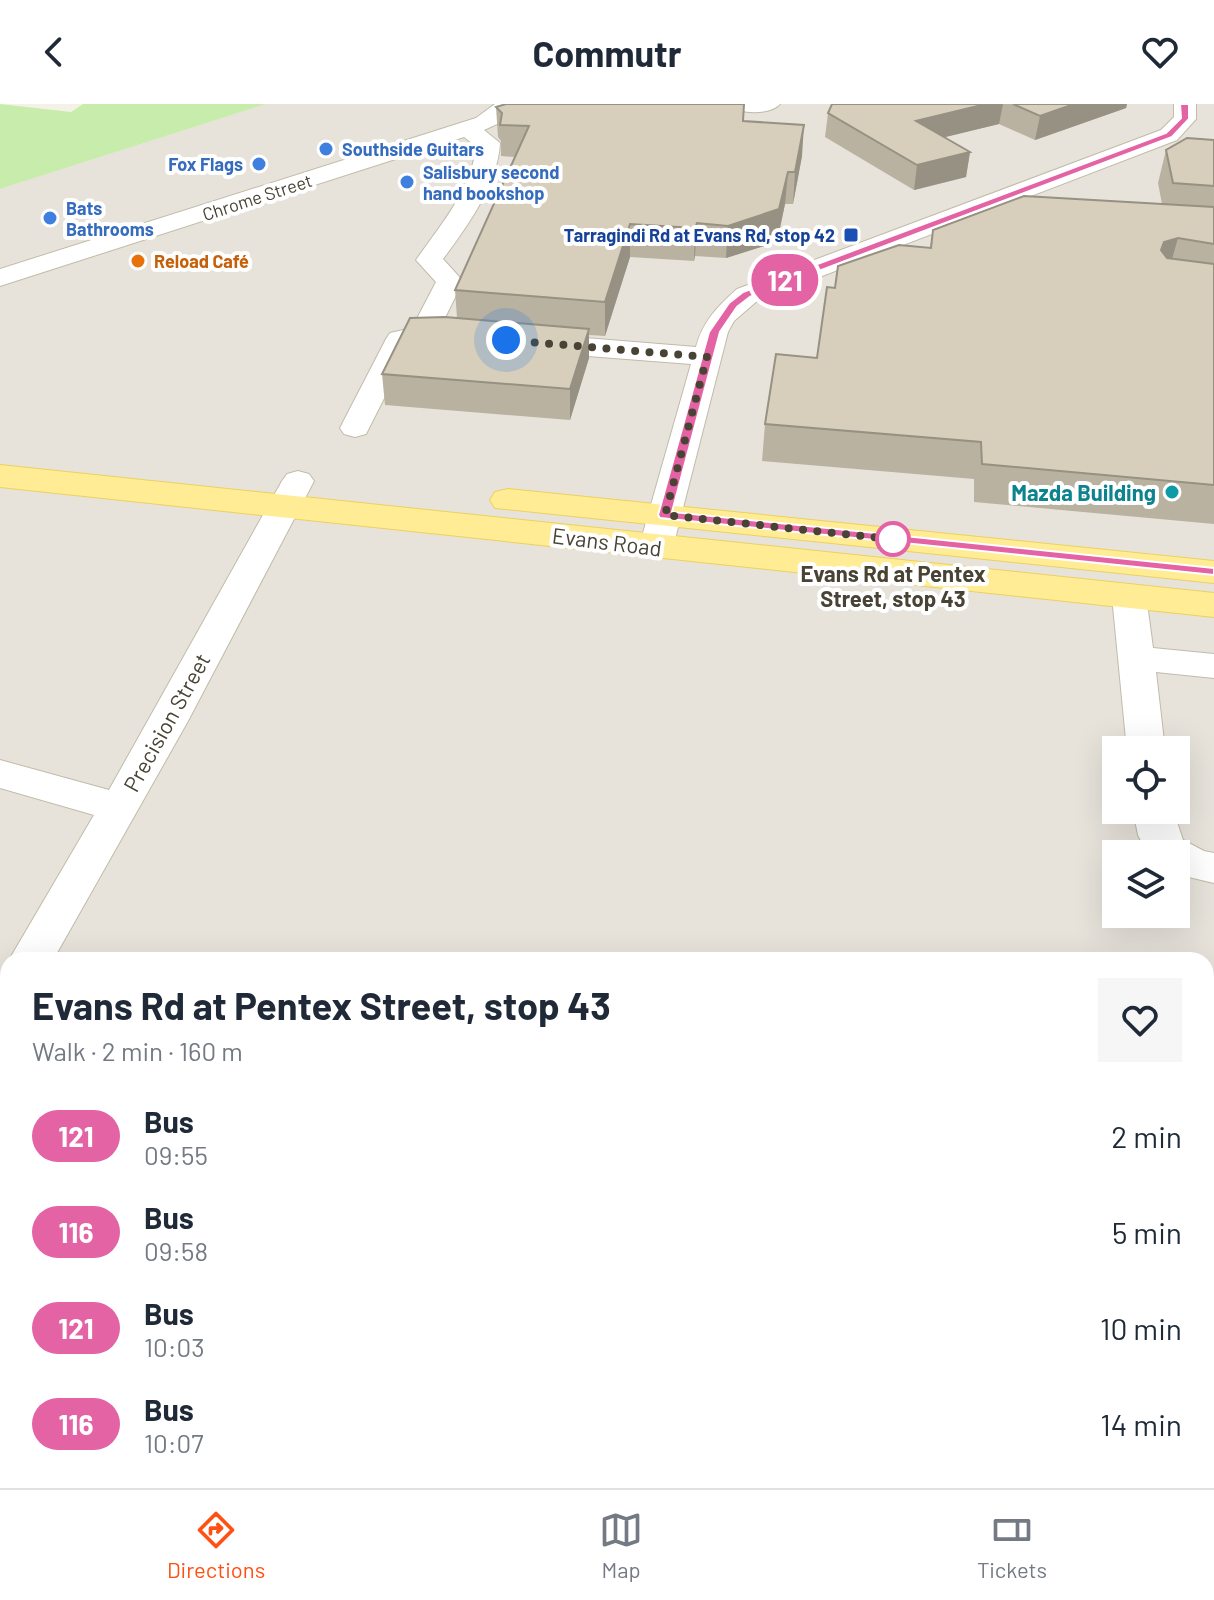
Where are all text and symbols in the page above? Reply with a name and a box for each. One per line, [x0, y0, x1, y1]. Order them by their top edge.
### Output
icon: back [32, 30, 76, 74]
icon: heart [1138, 30, 1182, 74]
text: Commutr [532, 31, 682, 74]
place label: Southside Guitars [342, 138, 484, 160]
marker: Southside Guitars [317, 140, 335, 158]
place label: Fox Flags [168, 153, 243, 175]
marker: Fox Flags [250, 155, 268, 173]
place label: Salisbury second hand bookshop [423, 161, 559, 204]
street label: Chrome Street [199, 169, 315, 225]
marker: Salisbury second hand bookshop [398, 173, 416, 191]
place label: Bats Bathrooms [66, 197, 154, 240]
marker: Bats Bathrooms [41, 209, 59, 227]
place label: Tarragindi Rd at Evans Rd, stop 42 [564, 224, 835, 246]
marker: Tarragindi Rd at Evans Rd, stop 42 [842, 226, 860, 244]
place label: Reload Café [154, 250, 249, 272]
marker: Reload Café [129, 252, 147, 270]
line badge: 121 [739, 254, 831, 306]
text: 121 [767, 263, 803, 297]
your location [486, 320, 526, 360]
place label: Mazda Building [1011, 479, 1156, 505]
marker: Mazda Building [1163, 483, 1181, 501]
street label: Evans Road [551, 521, 663, 561]
marker: Evans Rd at Pentex Street, stop 43 [876, 522, 910, 556]
place label: Evans Rd at Pentex Street, stop 43 [800, 560, 986, 611]
street label: Precision Street [117, 648, 215, 796]
map controls [1102, 736, 1190, 928]
button: locate [1102, 736, 1190, 824]
button: layers [1102, 840, 1190, 928]
button: heart [1098, 978, 1182, 1062]
text: Evans Rd at Pentex Street, stop 43 [32, 982, 611, 1028]
text: Walk · 2 min · 160 m [32, 1035, 243, 1066]
text: Bus [144, 1103, 194, 1139]
text: 2 min [1111, 1118, 1182, 1154]
text: 121 [58, 1119, 94, 1153]
text: 09:55 [144, 1139, 208, 1170]
text: Bus [144, 1199, 194, 1235]
text: 5 min [1112, 1214, 1182, 1250]
text: 116 [58, 1215, 94, 1249]
text: 09:58 [144, 1235, 208, 1266]
text: Bus [144, 1295, 194, 1331]
text: 10 min [1100, 1310, 1182, 1346]
text: 121 [58, 1311, 94, 1345]
text: 10:03 [144, 1331, 205, 1362]
text: Bus [144, 1391, 194, 1427]
text: 14 min [1100, 1406, 1182, 1442]
text: 116 [58, 1407, 94, 1441]
text: 10:07 [144, 1427, 204, 1458]
tab: Directions [167, 1508, 265, 1582]
tab: Map [599, 1508, 643, 1582]
tab: Tickets [977, 1508, 1047, 1582]

